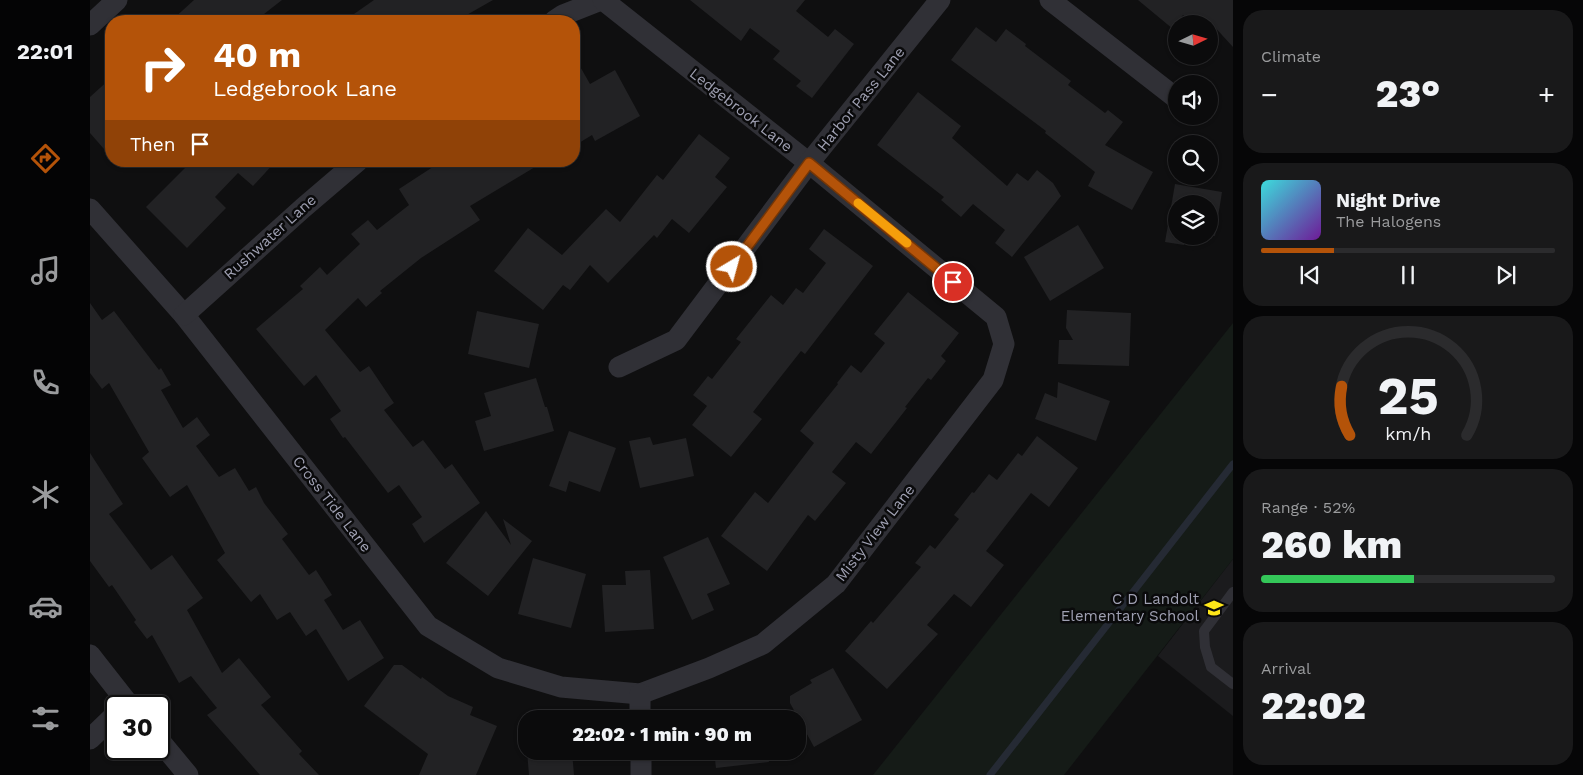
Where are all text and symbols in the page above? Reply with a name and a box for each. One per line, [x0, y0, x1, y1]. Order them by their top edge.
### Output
north arrow [1168, 15, 1218, 65]
map controls [1168, 15, 1218, 245]
text: 40 m [213, 34, 301, 76]
icon: right [130, 35, 195, 100]
text: 22:01 [17, 39, 73, 64]
street label: Harbor Pass Lane [813, 43, 909, 155]
text: Climate [1261, 47, 1321, 66]
street label: Ledgebrook Lane [686, 64, 796, 156]
text: 23° [1376, 72, 1440, 116]
button: sound [1168, 75, 1218, 125]
text: Ledgebrook Lane [213, 76, 397, 101]
text: − [1261, 78, 1278, 111]
text: + [1538, 78, 1555, 111]
icon: arrive [186, 130, 214, 158]
text: Then [130, 133, 176, 156]
button: search [1168, 135, 1218, 185]
icon: directions [28, 141, 63, 176]
text: Night Drive [1336, 189, 1441, 212]
street label: Rushwater Lane [220, 191, 320, 283]
button: layers [1168, 195, 1218, 245]
text: The Halogens [1336, 212, 1441, 231]
position arrow [705, 240, 757, 292]
icon: music [28, 253, 63, 288]
pin [932, 261, 974, 303]
icon: previous [1296, 261, 1324, 289]
icon: pause [1394, 261, 1422, 289]
icon: next [1492, 261, 1520, 289]
icon: arrive [939, 268, 967, 296]
icon: phone [28, 365, 63, 400]
text: 25 [1377, 366, 1439, 427]
text: km/h [1385, 423, 1431, 444]
street label: Cross Tide Lane [289, 452, 375, 556]
icon: climate [28, 477, 63, 512]
street label: Misty View Lane [832, 481, 918, 585]
text: Range · 52% [1261, 498, 1355, 517]
text: 260 km [1261, 523, 1402, 567]
icon: car [28, 589, 63, 624]
place label: C D Landolt Elementary School [1061, 590, 1200, 625]
school or university icon: C D Landolt Elementary School [1203, 597, 1225, 619]
text: Arrival [1261, 659, 1311, 678]
text: 22:02 [1261, 684, 1366, 728]
speed limit sign: 30 [105, 695, 170, 760]
icon: filters [28, 701, 63, 736]
text: 22:02 · 1 min · 90 m [572, 723, 752, 746]

